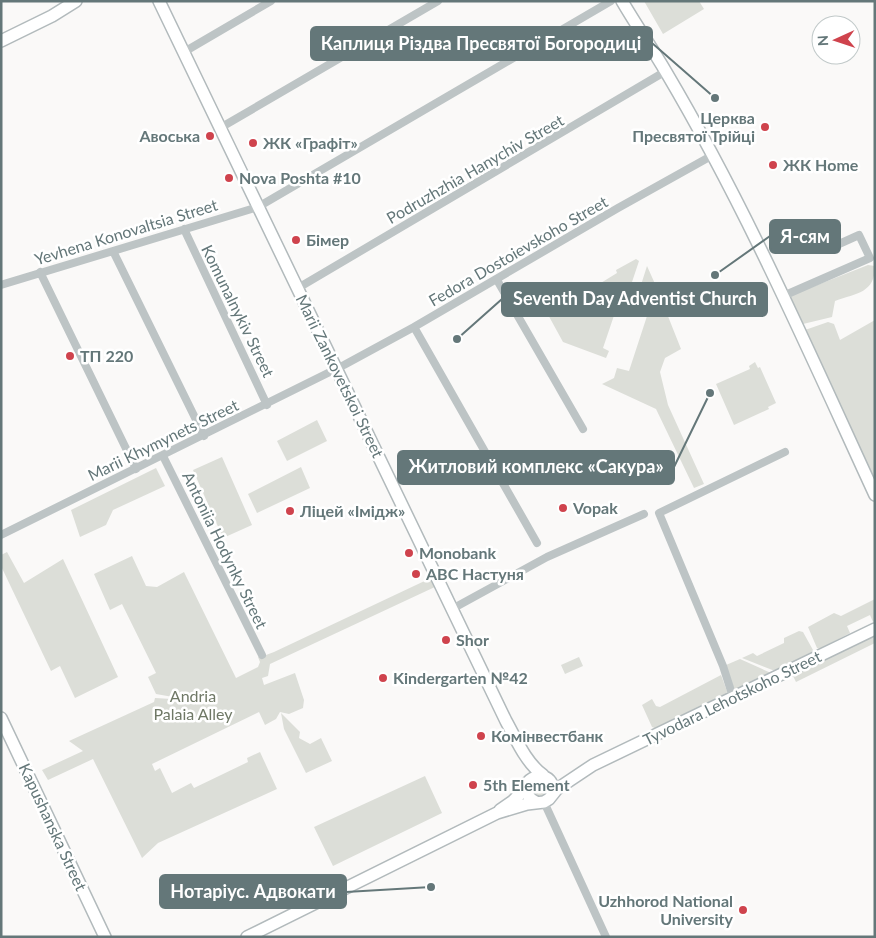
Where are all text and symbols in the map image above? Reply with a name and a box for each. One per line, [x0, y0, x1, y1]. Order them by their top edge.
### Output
north arrow [811, 15, 861, 65]
callout: Каплиця Різдва Пресвятої Богородиці [311, 27, 652, 60]
text: Каплиця Різдва Пресвятої Богородиці [321, 32, 641, 54]
text: N [814, 35, 831, 47]
place label: Церква Пресвятої Трійці [632, 108, 755, 145]
street label: Podruzhzhia Hanychiv Street [383, 110, 567, 227]
marker: Церква Пресвятої Трійці [759, 121, 771, 133]
place label: Авоська [138, 126, 200, 145]
marker: Авоська [204, 130, 216, 142]
place label: ЖК «Графіт» [263, 133, 358, 152]
marker: ЖК «Графіт» [247, 137, 259, 149]
place label: ЖК Home [783, 155, 859, 174]
marker: ЖК Home [767, 159, 779, 171]
place label: Nova Poshta #10 [239, 168, 361, 187]
marker: Nova Poshta #10 [223, 172, 235, 184]
street label: Fedora Dostoievskoho Street [425, 191, 611, 310]
street label: Yevhena Konovaltsia Street [32, 195, 220, 268]
callout: Я-сям [770, 220, 840, 253]
text: Я-сям [779, 225, 830, 247]
place label: Бімер [306, 230, 349, 249]
marker: Бімер [290, 234, 302, 246]
street label: Komunalnykiv Street [198, 242, 279, 380]
callout: Seventh Day Adventist Church [502, 283, 767, 316]
text: Seventh Day Adventist Church [513, 287, 757, 309]
street label: Marii Zankovetskoi Street [293, 291, 388, 461]
place label: ТП 220 [80, 346, 133, 365]
marker: ТП 220 [64, 350, 76, 362]
street label: Marii Khymynets Street [84, 395, 241, 484]
callout: Житловий комплекс «Сакура» [398, 451, 674, 484]
text: Житловий комплекс «Сакура» [408, 455, 664, 477]
street label: Antoniia Hodynky Street [179, 468, 272, 632]
place label: Vopak [572, 498, 618, 517]
place label: Ліцей «Імідж» [299, 501, 405, 520]
marker: Vopak [557, 502, 569, 514]
marker: Ліцей «Імідж» [284, 505, 296, 517]
place label: Monobank [419, 543, 497, 562]
marker: Monobank [403, 547, 415, 559]
place label: ABC Настуня [425, 564, 524, 583]
marker: ABC Настуня [410, 568, 422, 580]
place label: Shor [456, 630, 489, 649]
marker: Shor [440, 634, 452, 646]
street label: Tyvodara Lehotskoho Street [640, 646, 824, 749]
place label: Kindergarten №42 [393, 668, 528, 687]
marker: Kindergarten №42 [377, 672, 389, 684]
park label: Andria Palaia Alley [153, 686, 233, 723]
place label: Комінвестбанк [491, 726, 604, 745]
marker: Комінвестбанк [475, 730, 487, 742]
street label: Kapushanska Street [16, 760, 91, 894]
place label: 5th Element [483, 775, 570, 794]
marker: 5th Element [467, 779, 479, 791]
callout: Нотаріус. Адвокати [160, 875, 346, 908]
text: Нотаріус. Адвокати [170, 880, 336, 902]
place label: Uzhhorod National University [598, 891, 734, 928]
marker: Uzhhorod National University [737, 904, 749, 916]

